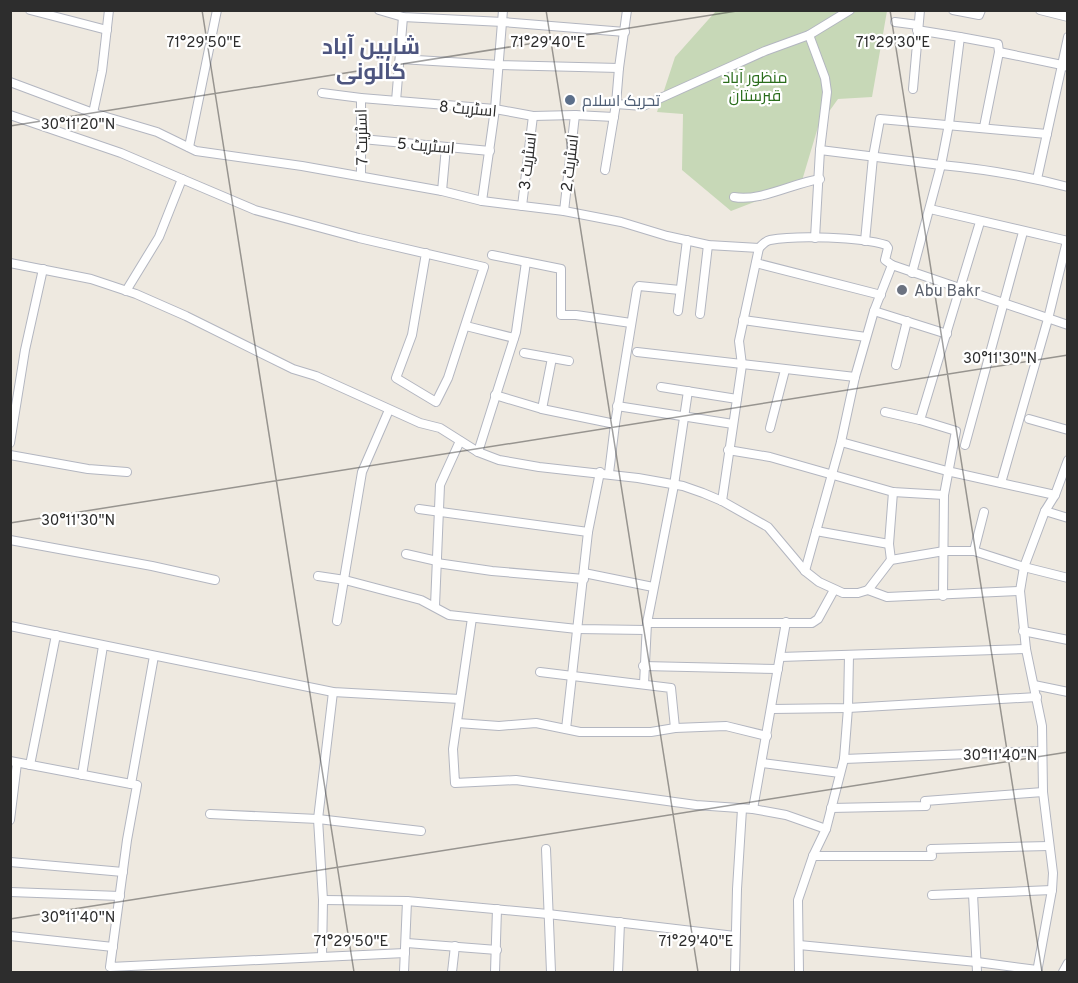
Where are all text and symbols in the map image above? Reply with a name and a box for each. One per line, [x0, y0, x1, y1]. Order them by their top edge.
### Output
text: 71°29'50"E [166, 34, 242, 53]
district label: شاہین آباد کالونی [322, 34, 420, 87]
text: 71°29'40"E [510, 34, 586, 53]
text: 71°29'30"E [856, 34, 930, 53]
park label: منظور آباد قبرستان [722, 69, 788, 107]
place label: تحریک اسلام [582, 92, 661, 112]
marker: تحریک اسلام [563, 93, 577, 107]
street label: اسٹریٹ 8 [438, 98, 498, 122]
street label: اسٹریٹ 7 [353, 109, 373, 165]
text: 30°11'20"N [41, 116, 115, 135]
street label: اسٹریٹ 3 [516, 131, 542, 191]
street label: اسٹریٹ 2 [558, 133, 584, 193]
street label: اسٹریٹ 5 [396, 134, 456, 159]
place label: Abu Bakr [914, 282, 981, 302]
marker: Abu Bakr [895, 283, 909, 297]
text: 30°11'30"N [963, 350, 1037, 369]
text: 30°11'30"N [41, 512, 115, 531]
text: 30°11'40"N [963, 747, 1037, 766]
text: 30°11'40"N [41, 909, 115, 928]
text: 71°29'50"E [313, 933, 389, 952]
text: 71°29'40"E [658, 933, 734, 952]

